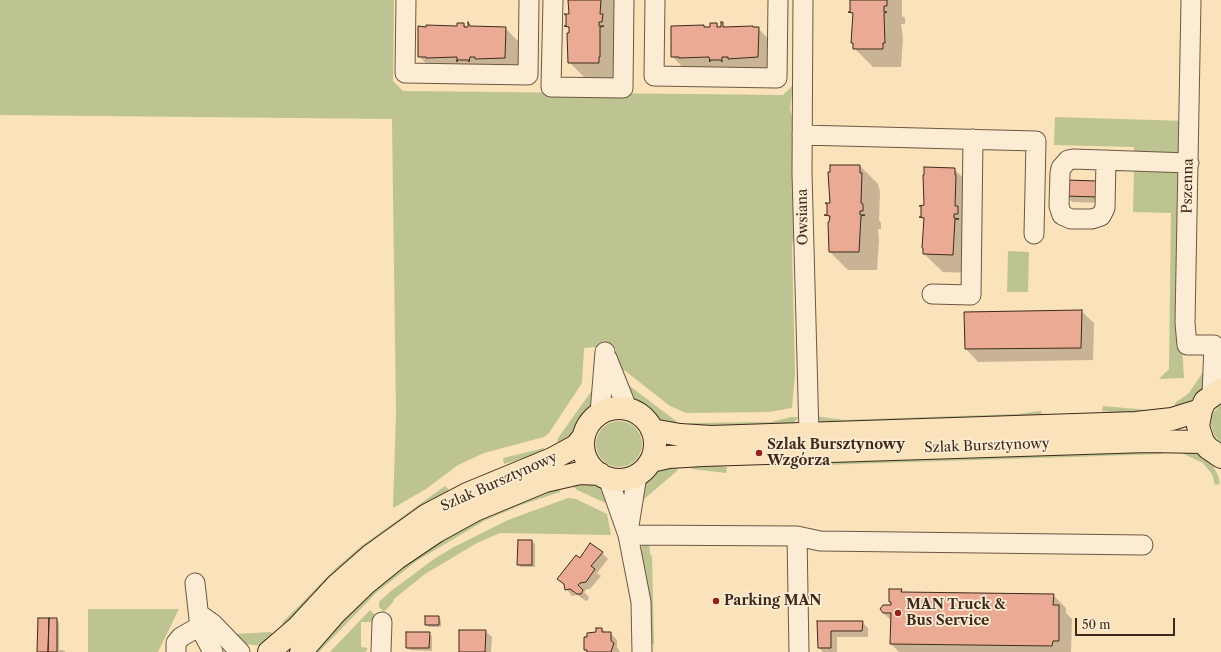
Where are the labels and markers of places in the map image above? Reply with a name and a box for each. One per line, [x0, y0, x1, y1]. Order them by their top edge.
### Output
place label: Szlak Bursztynowy Wzgórza [767, 437, 905, 470]
marker: Szlak Bursztynowy Wzgórza [754, 448, 764, 458]
place label: Parking MAN [724, 593, 822, 609]
marker: Parking MAN [711, 596, 721, 606]
place label: MAN Truck & Bus Service [906, 597, 1005, 630]
marker: MAN Truck & Bus Service [893, 608, 903, 618]

